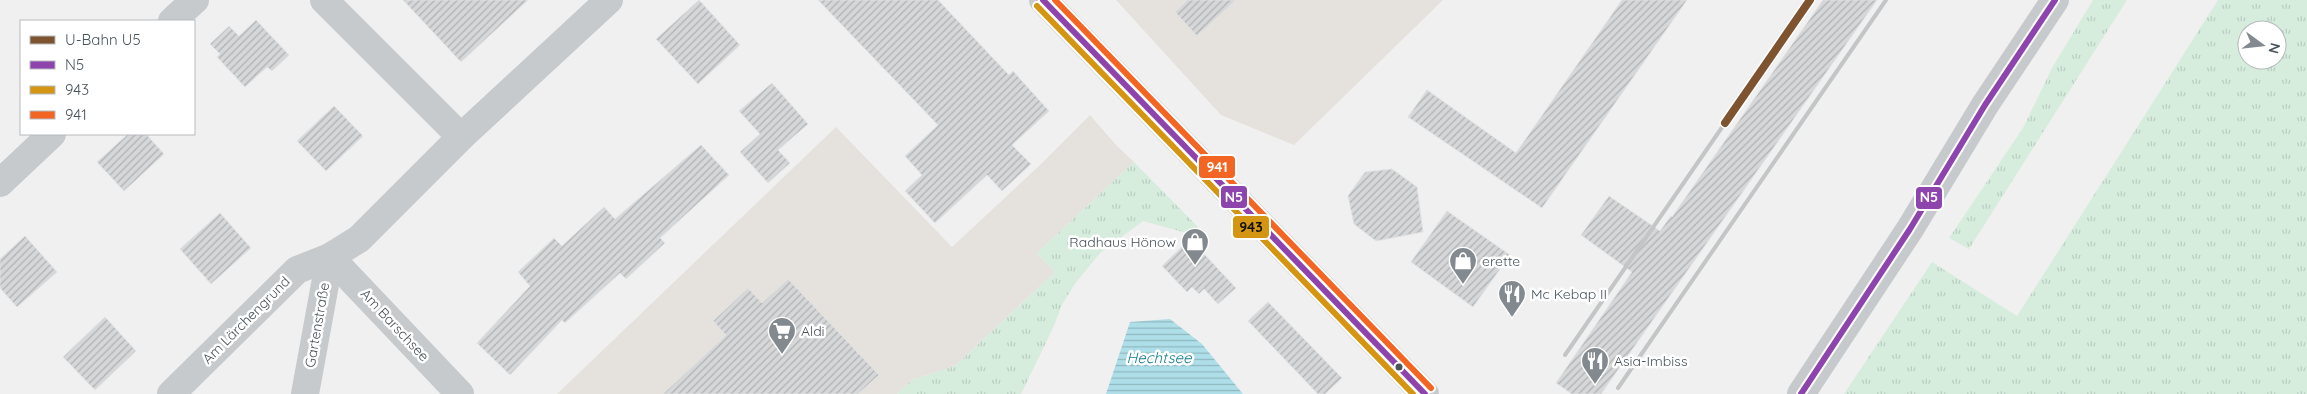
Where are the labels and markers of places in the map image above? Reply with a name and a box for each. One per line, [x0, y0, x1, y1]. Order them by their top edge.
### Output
shop icon: Radhaus Hönow [1180, 227, 1210, 266]
place label: Radhaus Hönow [1069, 233, 1176, 251]
shop icon: erette [1448, 246, 1478, 285]
place label: erette [1482, 252, 1520, 270]
restaurant icon: Mc Kebap II [1497, 279, 1527, 318]
place label: Mc Kebap II [1531, 285, 1607, 303]
supermarket icon: Aldi [767, 316, 797, 355]
place label: Aldi [801, 322, 825, 340]
restaurant icon: Asia-Imbiss [1580, 346, 1610, 385]
place label: Asia-Imbiss [1614, 352, 1687, 370]
unlabelled marker [1394, 362, 1404, 372]

